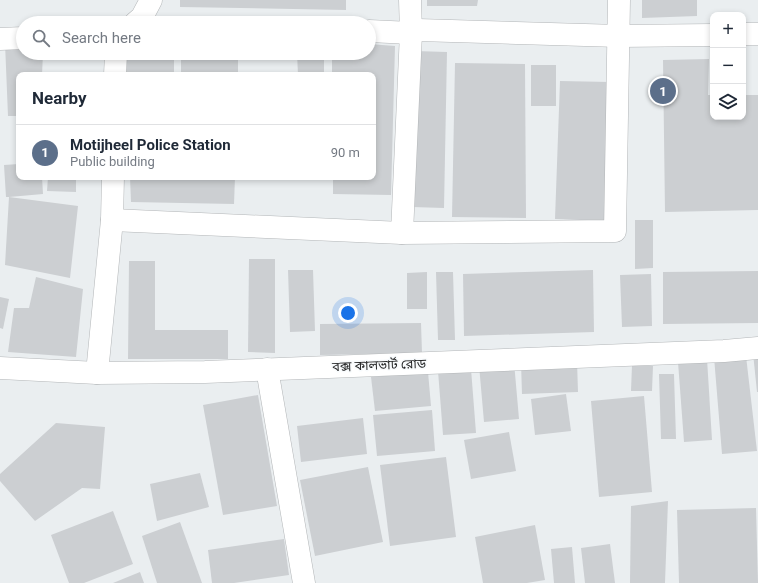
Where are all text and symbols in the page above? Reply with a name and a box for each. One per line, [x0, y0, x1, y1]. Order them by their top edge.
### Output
map controls [710, 12, 746, 120]
button: + [710, 12, 746, 48]
search box [16, 16, 376, 60]
icon: search [30, 27, 52, 49]
text: Search here [62, 29, 141, 47]
button: − [710, 48, 746, 84]
pin: 1 [650, 76, 676, 106]
button: layers [710, 84, 746, 120]
text: Nearby [32, 88, 87, 108]
text: Motijheel Police Station [70, 136, 231, 154]
text: 1 [41, 145, 49, 160]
text: 90 m [331, 145, 360, 160]
text: Public building [70, 154, 155, 169]
your location [338, 303, 358, 323]
street label: বক্স কালভার্ট রোড [331, 356, 427, 374]

